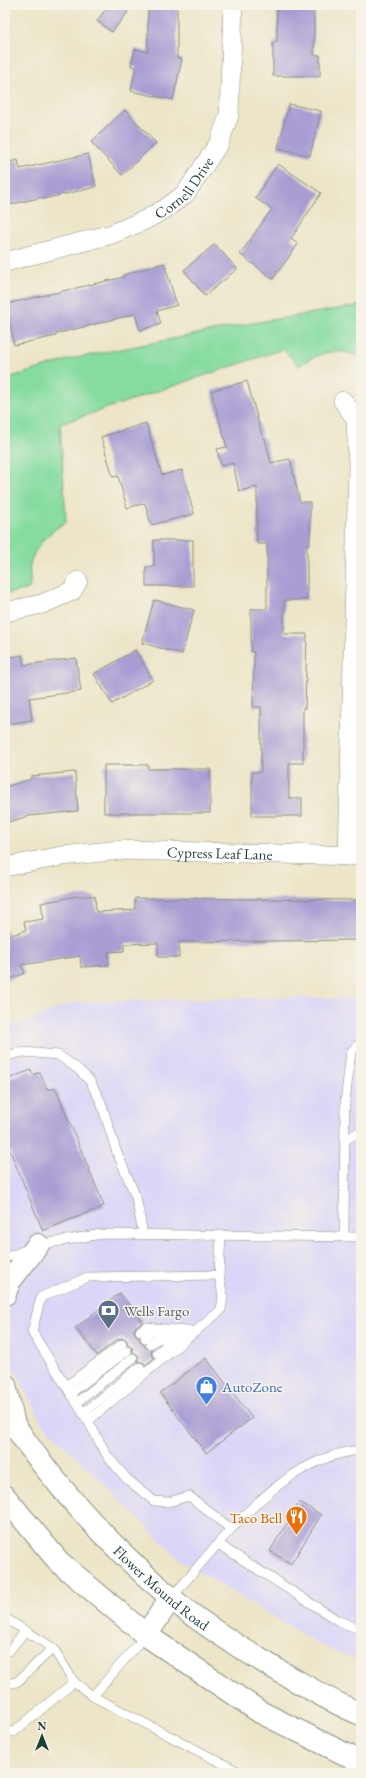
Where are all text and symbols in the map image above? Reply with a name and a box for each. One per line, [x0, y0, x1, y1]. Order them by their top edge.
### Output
street label: Cornell Drive [151, 153, 217, 223]
street label: Cypress Leaf Lane [167, 842, 273, 863]
bank icon: Wells Fargo [95, 1297, 121, 1330]
place label: Wells Fargo [124, 1301, 189, 1320]
shop icon: AutoZone [193, 1373, 219, 1406]
place label: AutoZone [221, 1377, 283, 1396]
restaurant icon: Taco Bell [284, 1504, 310, 1537]
place label: Taco Bell [229, 1508, 282, 1527]
street label: Flower Mound Road [110, 1541, 214, 1634]
north arrow [22, 1716, 62, 1756]
text: N [38, 1719, 47, 1733]

